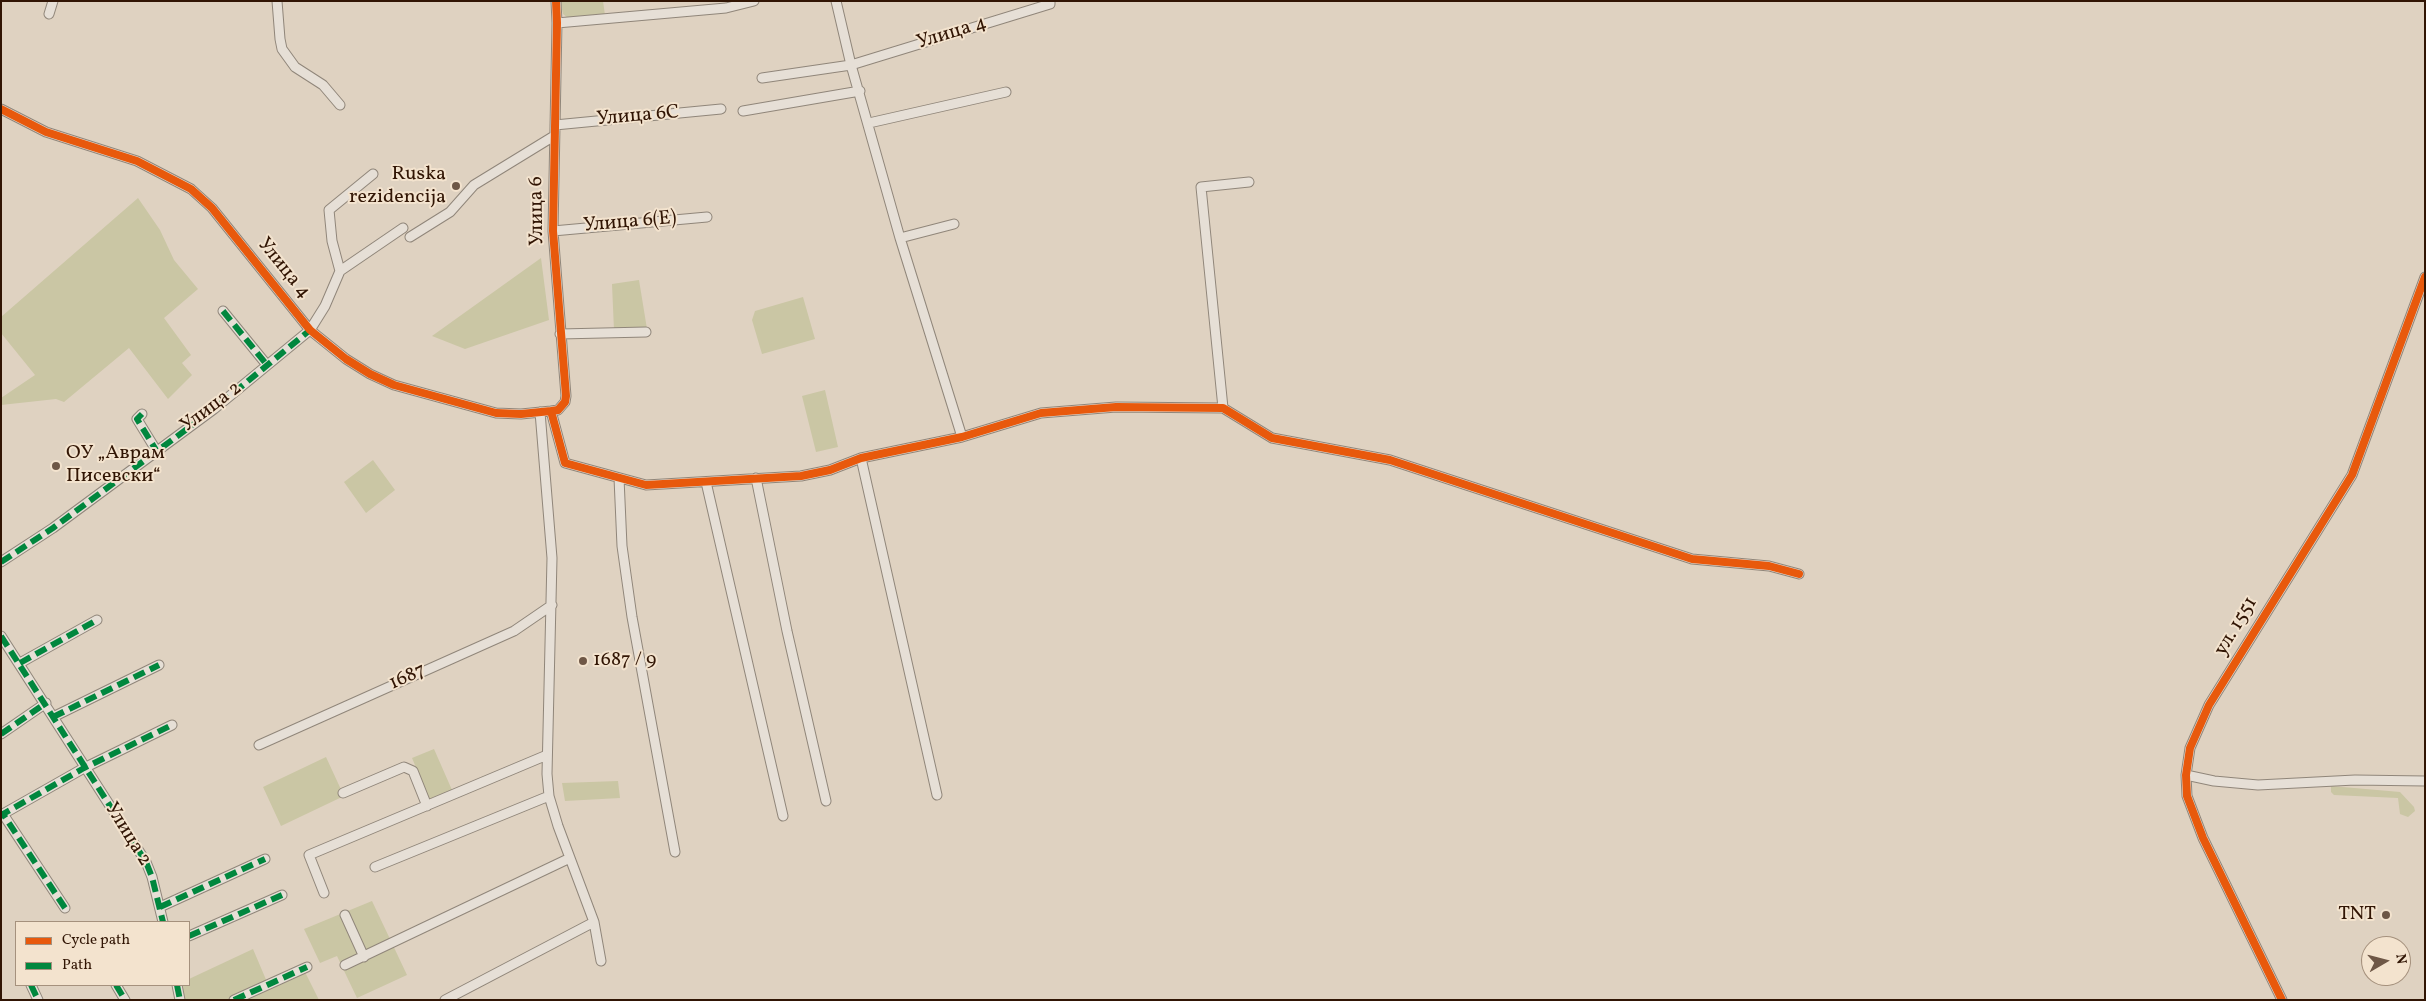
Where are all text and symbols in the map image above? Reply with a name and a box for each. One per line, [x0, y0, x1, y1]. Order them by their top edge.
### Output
street label: Улица 4 [914, 12, 990, 56]
street label: Улица 6C [596, 101, 680, 133]
place label: Ruska rezidencija [349, 163, 446, 210]
street label: Улица 6 [525, 176, 551, 246]
marker: Ruska rezidencija [450, 180, 462, 192]
street label: Улица 6(E) [582, 207, 678, 239]
street label: Улица 4 [251, 234, 315, 304]
street label: Улица 2 [177, 377, 247, 439]
place label: ОУ „Аврам Писевски“ [66, 442, 165, 489]
marker: ОУ „Аврам Писевски“ [50, 460, 62, 472]
street label: ул. 1551 [2210, 593, 2264, 661]
place label: 1687 / 9 [593, 649, 656, 673]
marker: 1687 / 9 [577, 655, 589, 667]
street label: 1687 [386, 659, 430, 697]
street label: Улица 2 [98, 799, 156, 871]
place label: TNT [2338, 903, 2376, 927]
marker: TNT [2380, 909, 2392, 921]
legend [15, 921, 190, 986]
text: Cycle path [62, 930, 130, 951]
north arrow [2361, 936, 2411, 986]
text: N [2390, 953, 2410, 965]
text: Path [62, 955, 92, 976]

